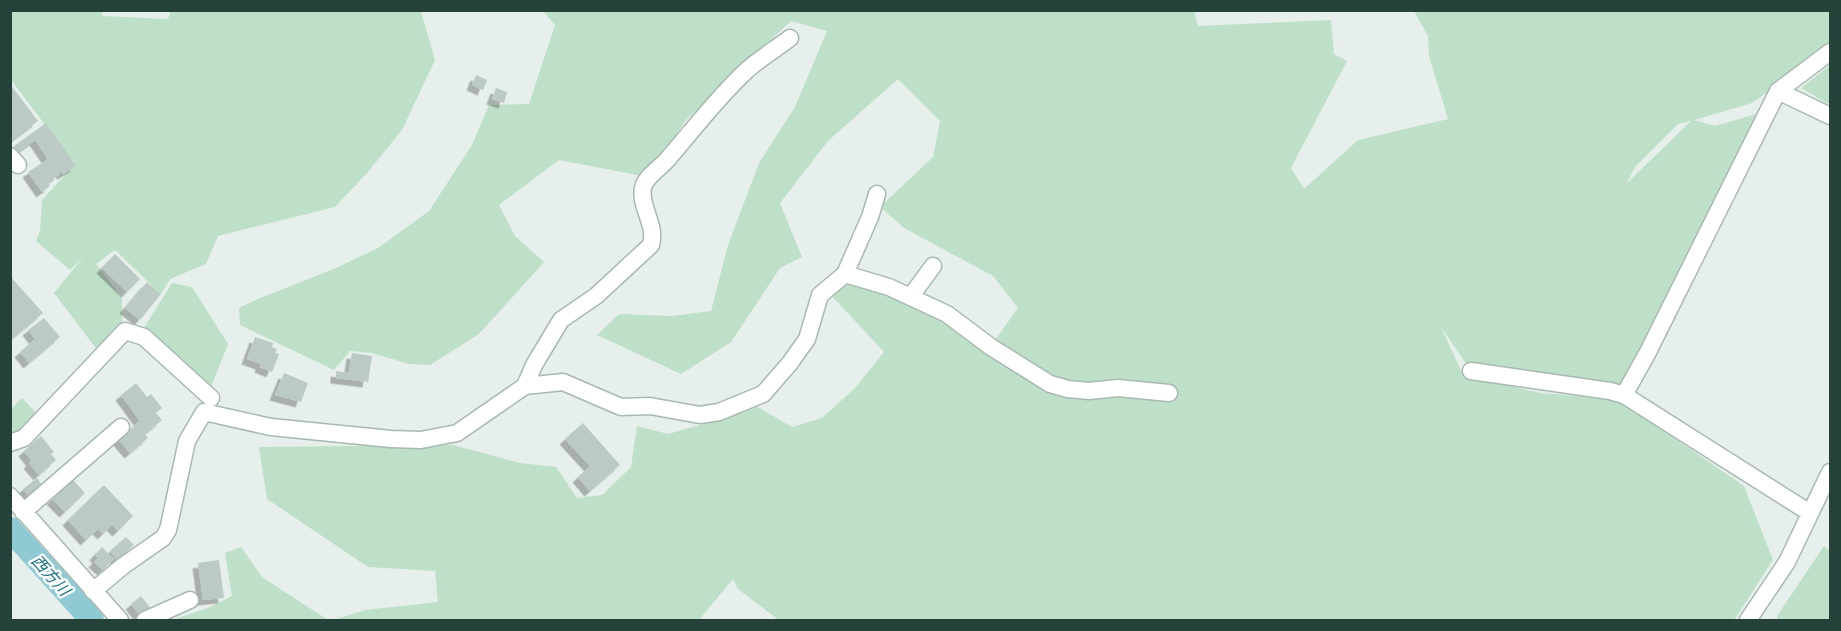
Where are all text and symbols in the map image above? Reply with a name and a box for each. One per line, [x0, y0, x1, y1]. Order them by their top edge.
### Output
water label: 西方川 [27, 550, 77, 602]

